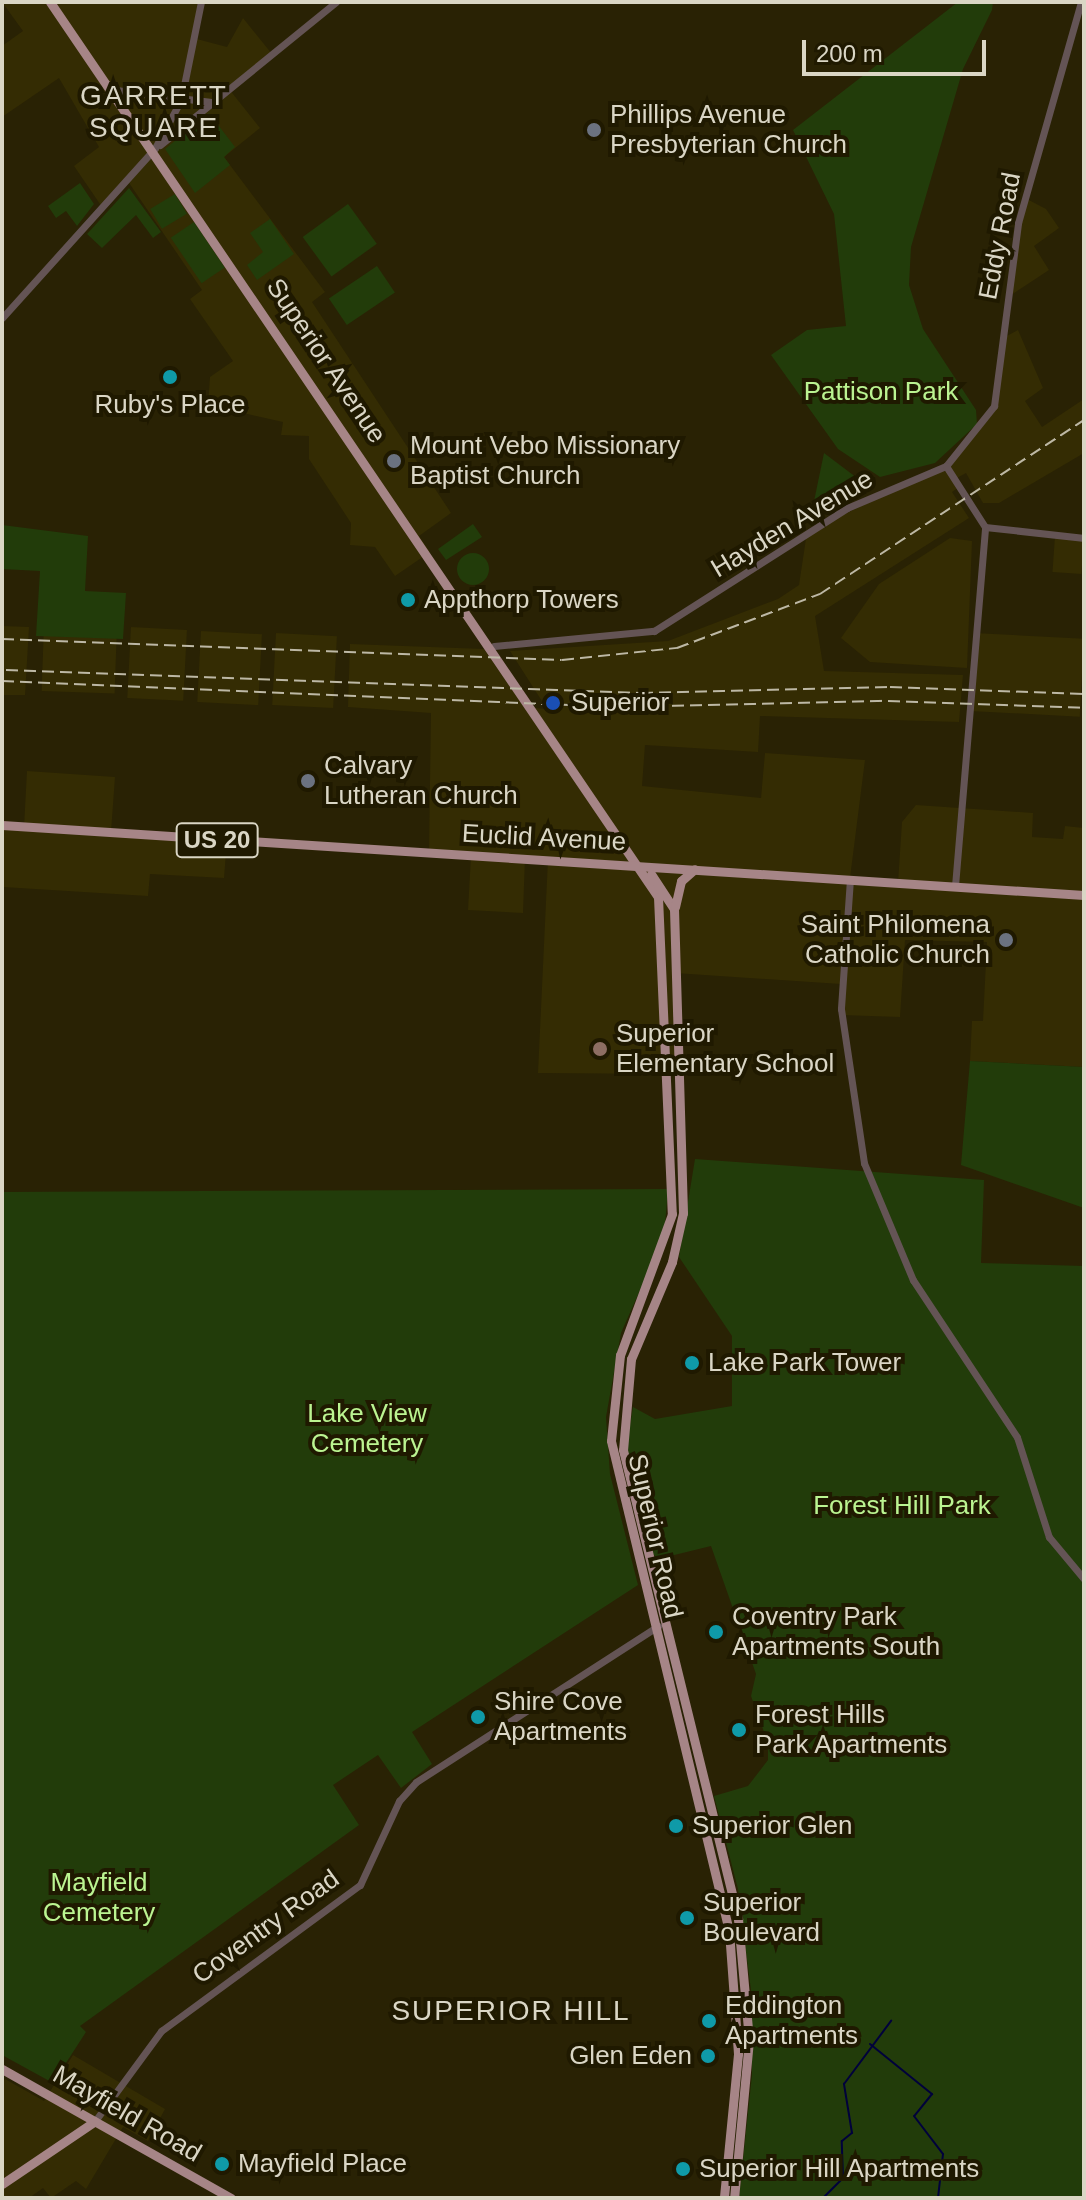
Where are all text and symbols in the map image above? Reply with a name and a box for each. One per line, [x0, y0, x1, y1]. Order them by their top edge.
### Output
scale bar [806, 24, 990, 74]
text: 200 m [816, 40, 883, 67]
district label: GARRETT SQUARE [80, 79, 228, 145]
place label: Phillips Avenue Presbyterian Church [610, 99, 847, 160]
marker: Phillips Avenue Presbyterian Church [585, 121, 603, 139]
street label: Eddy Road [972, 170, 1028, 302]
street label: Superior Avenue [259, 272, 393, 450]
marker: Ruby's Place [161, 368, 179, 386]
park label: Pattison Park [804, 376, 958, 408]
place label: Ruby's Place [95, 389, 245, 421]
place label: Mount Vebo Missionary Baptist Church [410, 430, 680, 492]
marker: Mount Vebo Missionary Baptist Church [385, 452, 403, 470]
street label: Hayden Avenue [705, 463, 879, 585]
place label: Appthorp Towers [424, 584, 619, 616]
marker: Appthorp Towers [399, 591, 417, 609]
place label: Superior [571, 687, 669, 719]
marker: Superior [542, 692, 564, 714]
place label: Calvary Lutheran Church [324, 750, 518, 812]
marker: Calvary Lutheran Church [299, 772, 317, 790]
street label: Euclid Avenue [460, 818, 628, 858]
road number: US 20 [175, 820, 259, 860]
place label: Saint Philomena Catholic Church [801, 909, 990, 970]
marker: Saint Philomena Catholic Church [997, 931, 1015, 949]
place label: Superior Elementary School [616, 1018, 834, 1080]
marker: Superior Elementary School [591, 1040, 609, 1058]
place label: Lake Park Tower [708, 1347, 902, 1379]
marker: Lake Park Tower [683, 1354, 701, 1372]
park label: Lake View Cemetery [307, 1398, 427, 1460]
street label: Superior Road [621, 1451, 689, 1621]
park label: Forest Hill Park [813, 1490, 991, 1522]
place label: Coventry Park Apartments South [732, 1601, 940, 1662]
marker: Coventry Park Apartments South [707, 1623, 725, 1641]
place label: Shire Cove Apartments [494, 1686, 627, 1748]
place label: Forest Hills Park Apartments [755, 1699, 949, 1760]
marker: Shire Cove Apartments [469, 1708, 487, 1726]
marker: Forest Hills Park Apartments [730, 1721, 748, 1739]
place label: Superior Glen [692, 1810, 852, 1842]
marker: Superior Glen [667, 1817, 685, 1835]
street label: Coventry Road [187, 1863, 345, 1991]
park label: Mayfield Cemetery [43, 1867, 155, 1928]
place label: Superior Boulevard [703, 1887, 820, 1948]
marker: Superior Boulevard [678, 1909, 696, 1927]
place label: Eddington Apartments [725, 1990, 858, 2052]
district label: SUPERIOR HILL [391, 1994, 631, 2028]
marker: Eddington Apartments [700, 2012, 718, 2030]
place label: Glen Eden [569, 2040, 692, 2072]
marker: Glen Eden [699, 2047, 717, 2065]
street label: Mayfield Road [47, 2059, 207, 2169]
place label: Mayfield Place [238, 2148, 407, 2180]
place label: Superior Hill Apartments [699, 2153, 981, 2185]
marker: Mayfield Place [213, 2155, 231, 2173]
marker: Superior Hill Apartments [674, 2160, 692, 2178]

